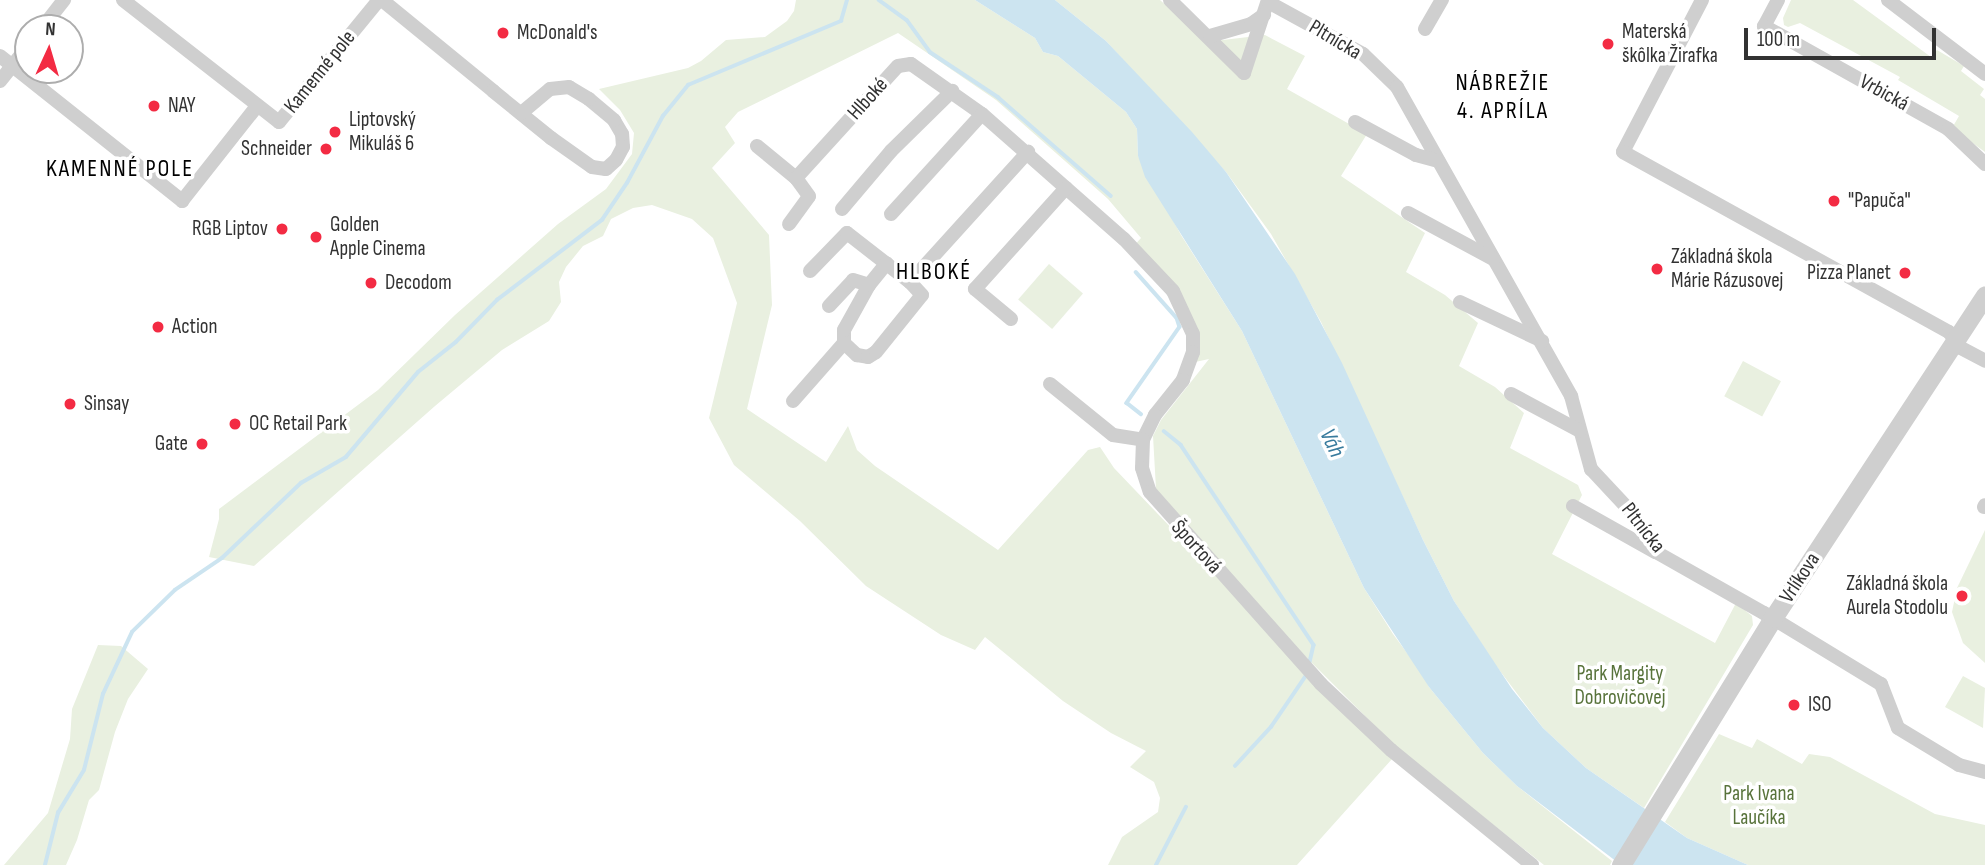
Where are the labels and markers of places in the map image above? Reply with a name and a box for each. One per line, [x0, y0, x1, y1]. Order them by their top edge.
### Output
place label: Materská škôlka Žirafka [1622, 19, 1718, 69]
place label: McDonald's [517, 20, 597, 46]
marker: McDonald's [495, 25, 511, 41]
marker: Materská škôlka Žirafka [1600, 36, 1616, 52]
place label: NAY [168, 93, 196, 119]
marker: NAY [146, 98, 162, 114]
place label: Liptovský Mikuláš 6 [349, 107, 416, 157]
marker: Liptovský Mikuláš 6 [327, 124, 343, 140]
place label: Schneider [241, 136, 312, 162]
marker: Schneider [318, 141, 334, 157]
place label: "Papuča" [1848, 188, 1911, 214]
marker: "Papuča" [1826, 193, 1842, 209]
place label: Golden Apple Cinema [330, 212, 426, 262]
place label: RGB Liptov [192, 216, 268, 242]
marker: RGB Liptov [274, 221, 290, 237]
marker: Golden Apple Cinema [308, 229, 324, 245]
place label: Základná škola Márie Rázusovej [1671, 244, 1783, 294]
place label: Pizza Planet [1807, 260, 1891, 286]
marker: Základná škola Márie Rázusovej [1649, 261, 1665, 277]
marker: Pizza Planet [1897, 265, 1913, 281]
place label: Decodom [385, 270, 452, 296]
marker: Decodom [363, 275, 379, 291]
place label: Action [172, 314, 218, 340]
marker: Action [150, 319, 166, 335]
place label: Sinsay [84, 391, 129, 417]
marker: Sinsay [62, 396, 78, 412]
place label: OC Retail Park [249, 411, 347, 437]
marker: OC Retail Park [227, 416, 243, 432]
place label: Gate [155, 431, 188, 457]
marker: Gate [194, 436, 210, 452]
place label: Základná škola Aurela Stodolu [1846, 571, 1948, 621]
marker: Základná škola Aurela Stodolu [1954, 588, 1970, 604]
place label: ISO [1808, 692, 1832, 718]
marker: ISO [1786, 697, 1802, 713]

